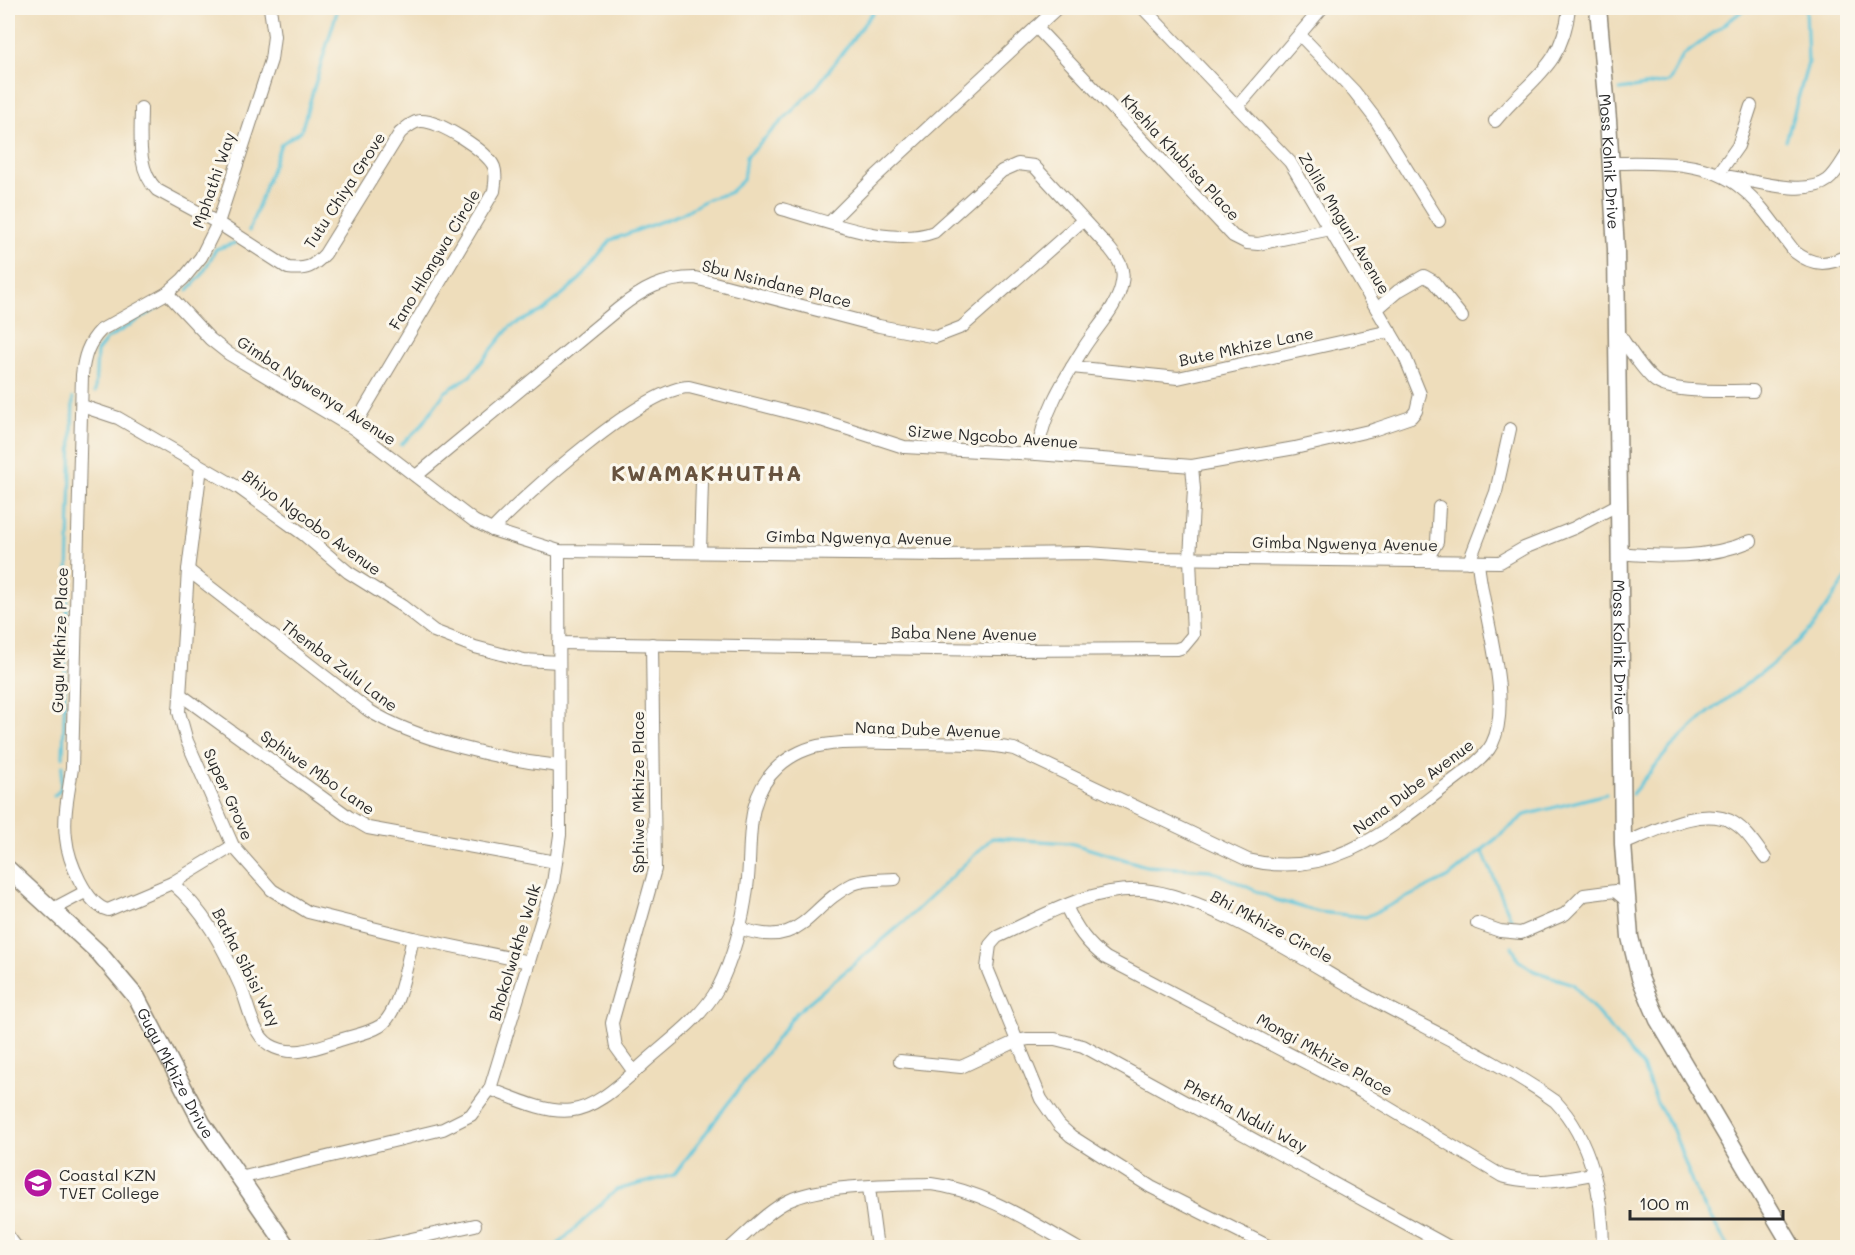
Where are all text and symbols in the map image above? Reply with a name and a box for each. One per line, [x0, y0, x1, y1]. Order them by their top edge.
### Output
street label: Khehla Khubisa Place [1117, 89, 1245, 225]
street label: Moss Kolnik Drive [1595, 93, 1625, 230]
street label: Tutu Chiya Grove [298, 128, 390, 252]
street label: Mphathi Way [187, 129, 239, 231]
street label: Zolile Mnguni Avenue [1294, 148, 1396, 298]
street label: Fano Hlongwa Circle [384, 185, 484, 333]
street label: Sbu Nsindane Place [700, 254, 854, 312]
street label: Bute Mkhize Lane [1177, 321, 1315, 371]
street label: Gimba Ngwenya Avenue [233, 331, 401, 449]
street label: Sizwe Ngcobo Avenue [907, 420, 1079, 452]
district label: KWAMAKHUTHA [611, 458, 803, 487]
street label: Bhiyo Ngcobo Avenue [238, 464, 386, 580]
street label: Gimba Ngwenya Avenue [766, 525, 952, 549]
street label: Gimba Ngwenya Avenue [1252, 531, 1438, 555]
street label: Gugu Mkhize Place [46, 567, 72, 713]
street label: Moss Kolnik Drive [1609, 579, 1632, 715]
street label: Themba Zulu Lane [278, 614, 402, 716]
street label: Baba Nene Avenue [891, 621, 1037, 645]
street label: Sphiwe Mkhize Place [627, 711, 648, 873]
street label: Nana Dube Avenue [855, 716, 1001, 742]
street label: Sphiwe Mbo Lane [257, 725, 379, 819]
street label: Nana Dube Avenue [1348, 734, 1478, 838]
street label: Super Grove [199, 745, 259, 843]
street label: Bhokolwakhe Walk [483, 881, 545, 1023]
street label: Bhi Mkhize Circle [1207, 885, 1337, 967]
street label: Batha Sibisi Way [208, 904, 286, 1030]
street label: Gugu Mkhize Drive [133, 1003, 220, 1142]
street label: Mongi Mkhize Place [1253, 1008, 1397, 1100]
street label: Phetha Nduli Way [1181, 1074, 1311, 1156]
place label: Coastal KZN TVET College [59, 1164, 159, 1203]
school or university icon: Coastal KZN TVET College [22, 1167, 54, 1199]
scale bar [1630, 1183, 1783, 1221]
text: 100 m [1639, 1191, 1689, 1215]

